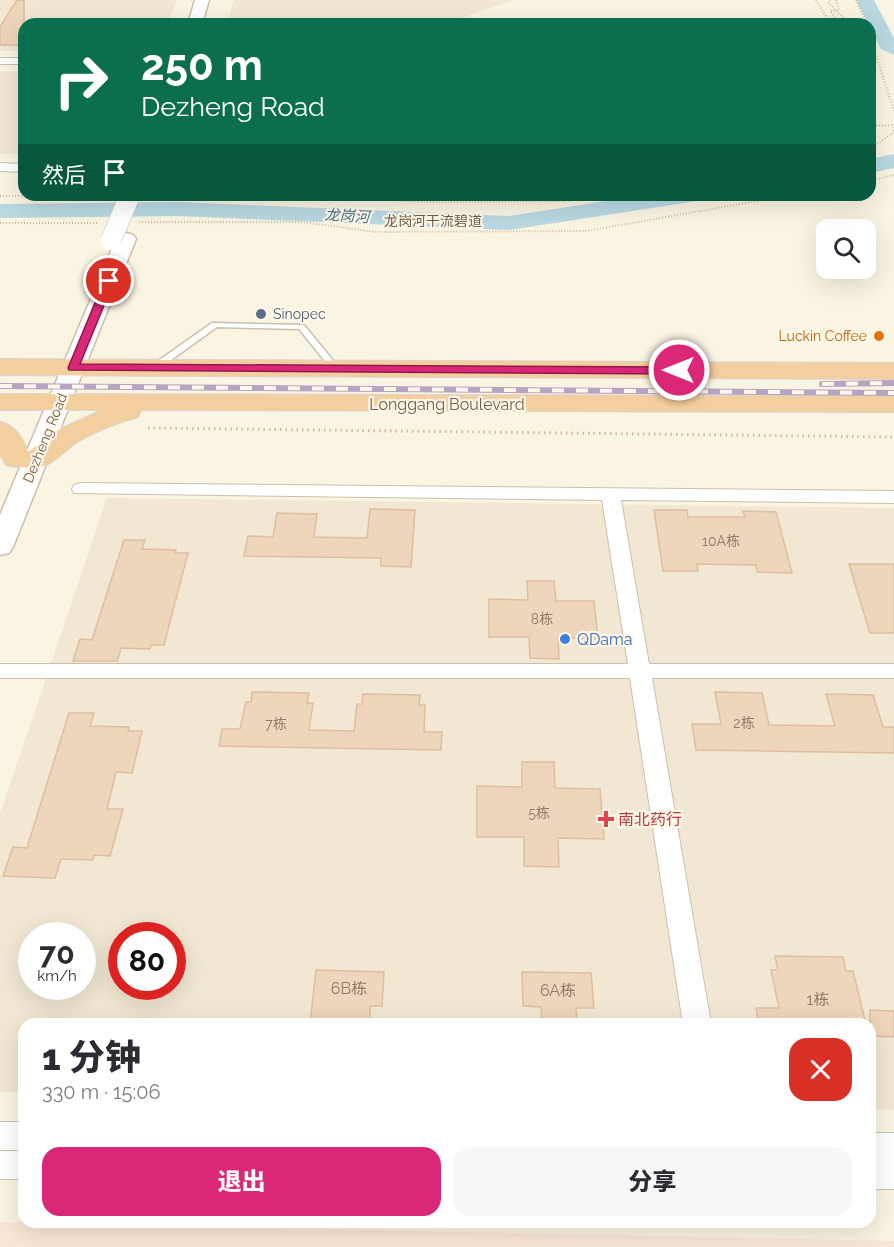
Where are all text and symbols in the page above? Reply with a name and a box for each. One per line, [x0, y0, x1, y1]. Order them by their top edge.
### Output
text: 250 m [141, 41, 263, 90]
icon: right [42, 42, 120, 120]
text: Dezheng Road [141, 91, 325, 122]
icon: arrive [98, 156, 131, 189]
text: 然后 [42, 162, 86, 188]
water label: 龙岗河 [324, 206, 373, 226]
street label: 龙岗河干流碧道 [384, 213, 482, 229]
map controls [816, 219, 876, 279]
button: search [816, 219, 876, 279]
pin [83, 255, 134, 306]
icon: arrive [92, 264, 125, 297]
place label: Sinopec [273, 306, 326, 322]
marker: Sinopec [254, 307, 268, 321]
place label: Luckin Coffee [778, 328, 867, 344]
marker: Luckin Coffee [872, 329, 886, 343]
position arrow [647, 338, 711, 402]
street label: Dezheng Road [20, 391, 70, 485]
street label: Longgang Boulevard [369, 395, 525, 414]
house number: 10A栋 [702, 533, 740, 549]
house number: 8栋 [531, 611, 553, 627]
place label: QDama [577, 630, 633, 649]
marker: QDama [558, 632, 572, 646]
house number: 2栋 [733, 715, 755, 731]
house number: 7栋 [265, 716, 287, 732]
house number: 5栋 [528, 805, 550, 821]
place label: 南北药行 [618, 810, 682, 829]
marker: 南北药行 [599, 812, 613, 826]
speed limit sign: 80 [108, 922, 186, 1000]
text: 70 [39, 936, 75, 971]
text: km/h [37, 967, 77, 985]
house number: 6B栋 [331, 979, 367, 998]
house number: 6A栋 [540, 981, 576, 1000]
house number: 1栋 [807, 990, 829, 1009]
text: 1 分钟 [42, 1036, 141, 1078]
button: close [789, 1038, 852, 1101]
text: 330 m · 15:06 [42, 1080, 161, 1104]
button: 退出 [42, 1147, 441, 1216]
button: 分享 [453, 1147, 852, 1216]

